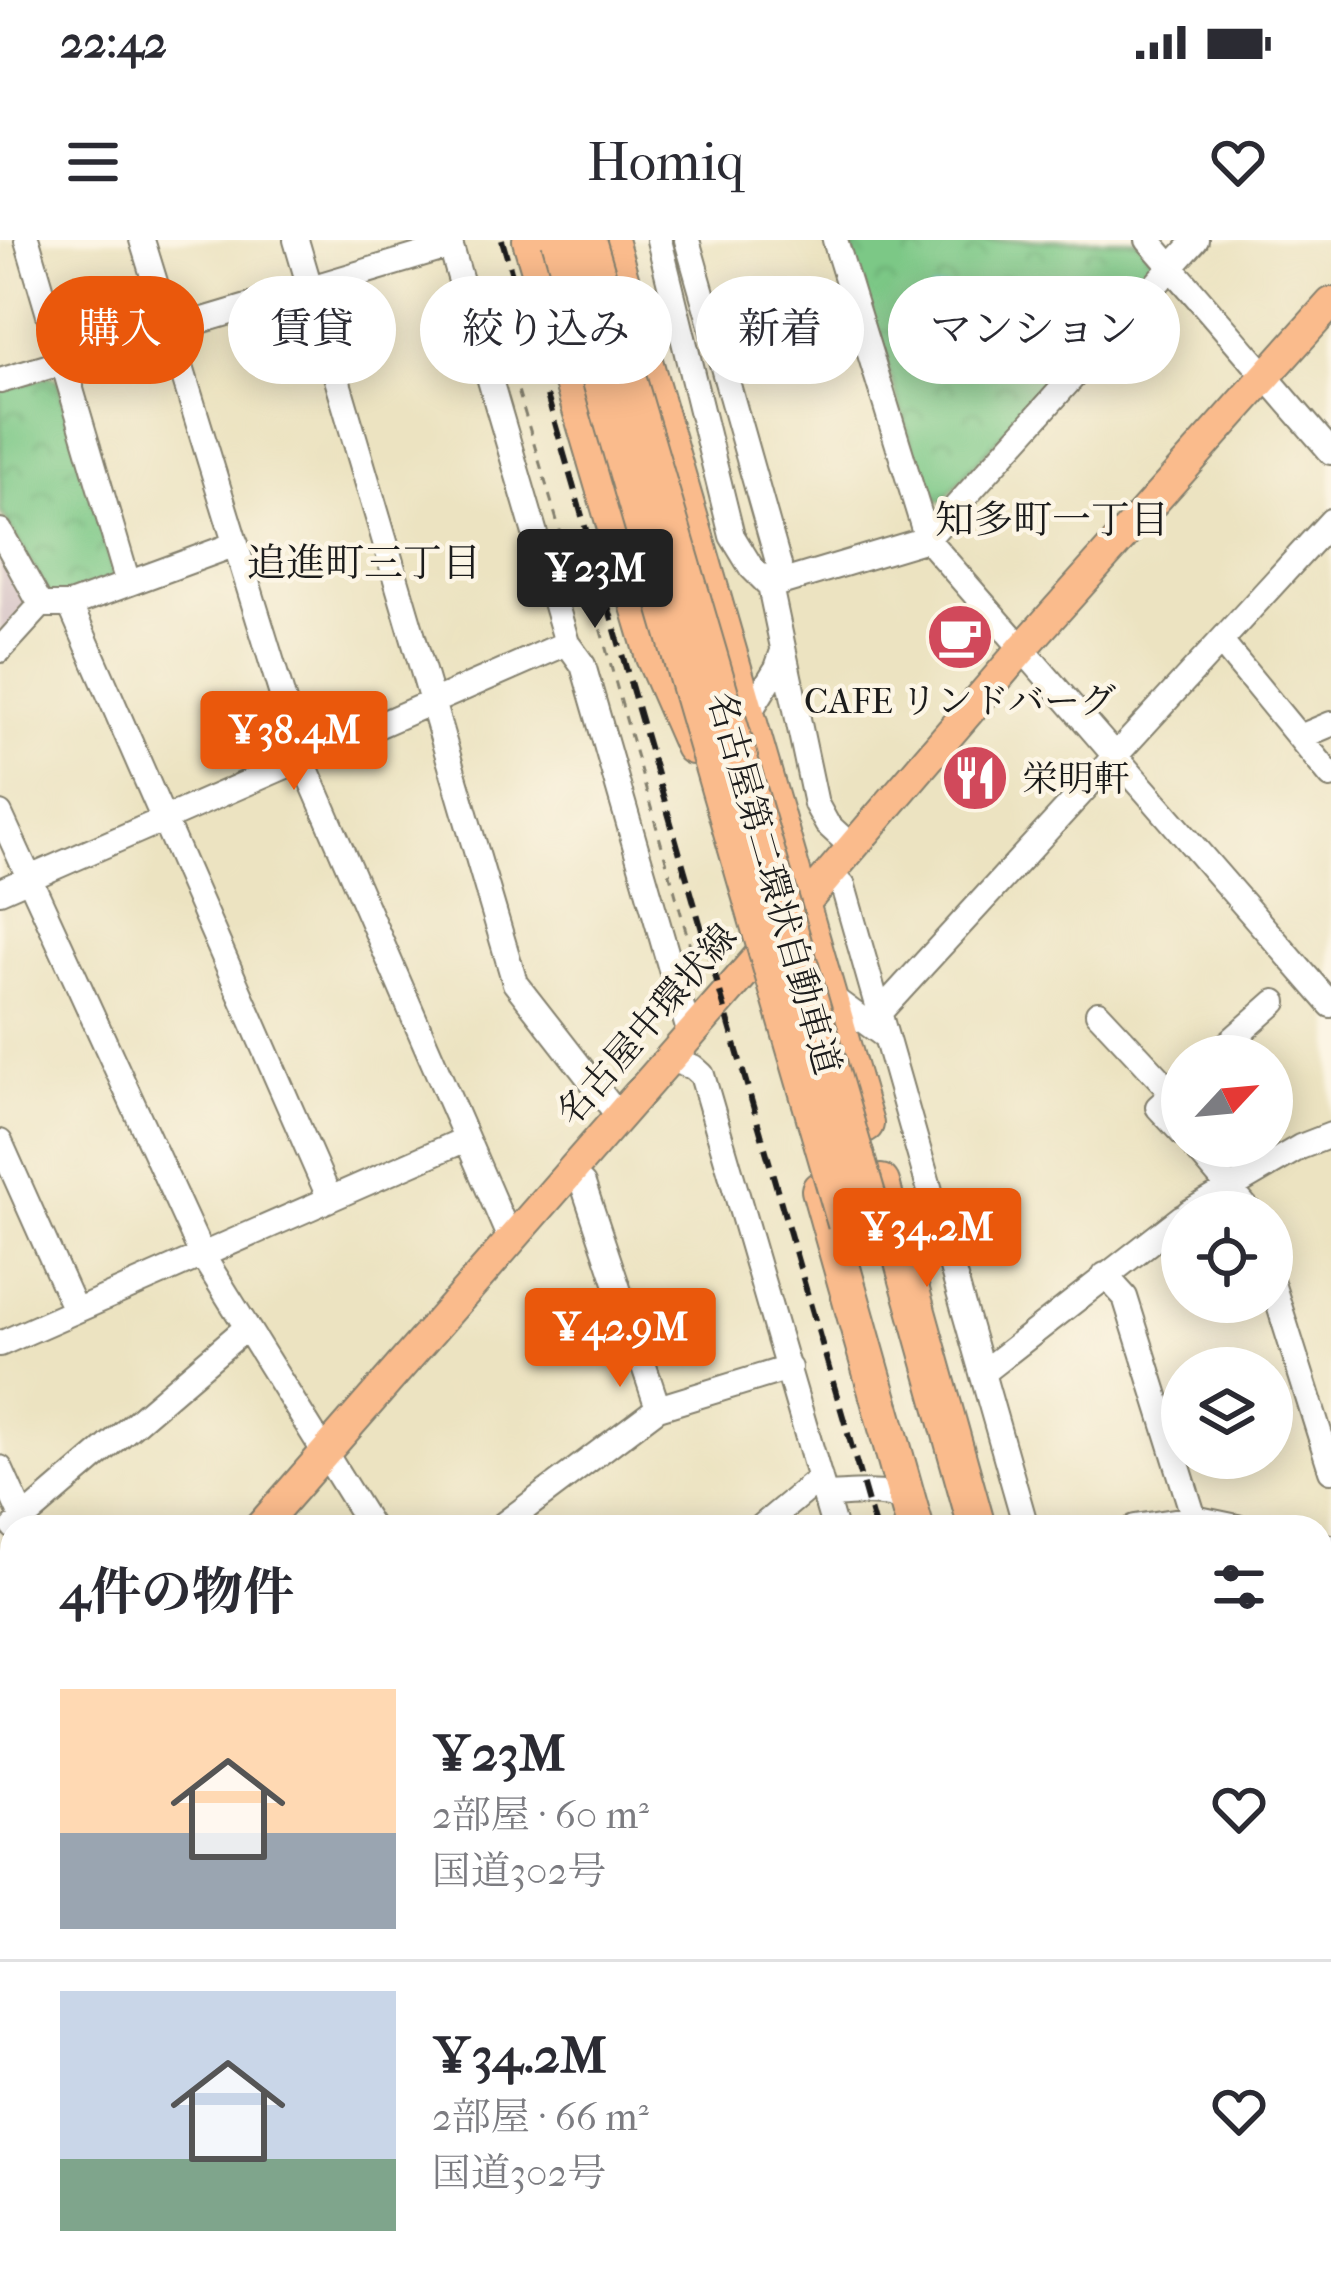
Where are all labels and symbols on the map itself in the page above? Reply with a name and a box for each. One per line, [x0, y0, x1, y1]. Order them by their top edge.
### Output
district label: 知多町一丁目 [935, 497, 1169, 543]
pin: ¥23M [524, 529, 666, 631]
district label: 追進町三丁目 [247, 540, 481, 586]
cafe icon: CAFE リンドバーグ [925, 602, 995, 672]
place label: CAFE リンドバーグ [804, 680, 1116, 722]
street label: 名古屋第二環状自動車道 [699, 687, 849, 1079]
pin: ¥38.4M [196, 691, 392, 793]
restaurant icon: 栄明軒 [940, 743, 1010, 813]
place label: 栄明軒 [1022, 758, 1130, 800]
street label: 名古屋中環状線 [548, 916, 745, 1134]
north arrow [1161, 1035, 1293, 1167]
pin: ¥34.2M [829, 1188, 1025, 1290]
pin: ¥42.9M [522, 1288, 718, 1390]

